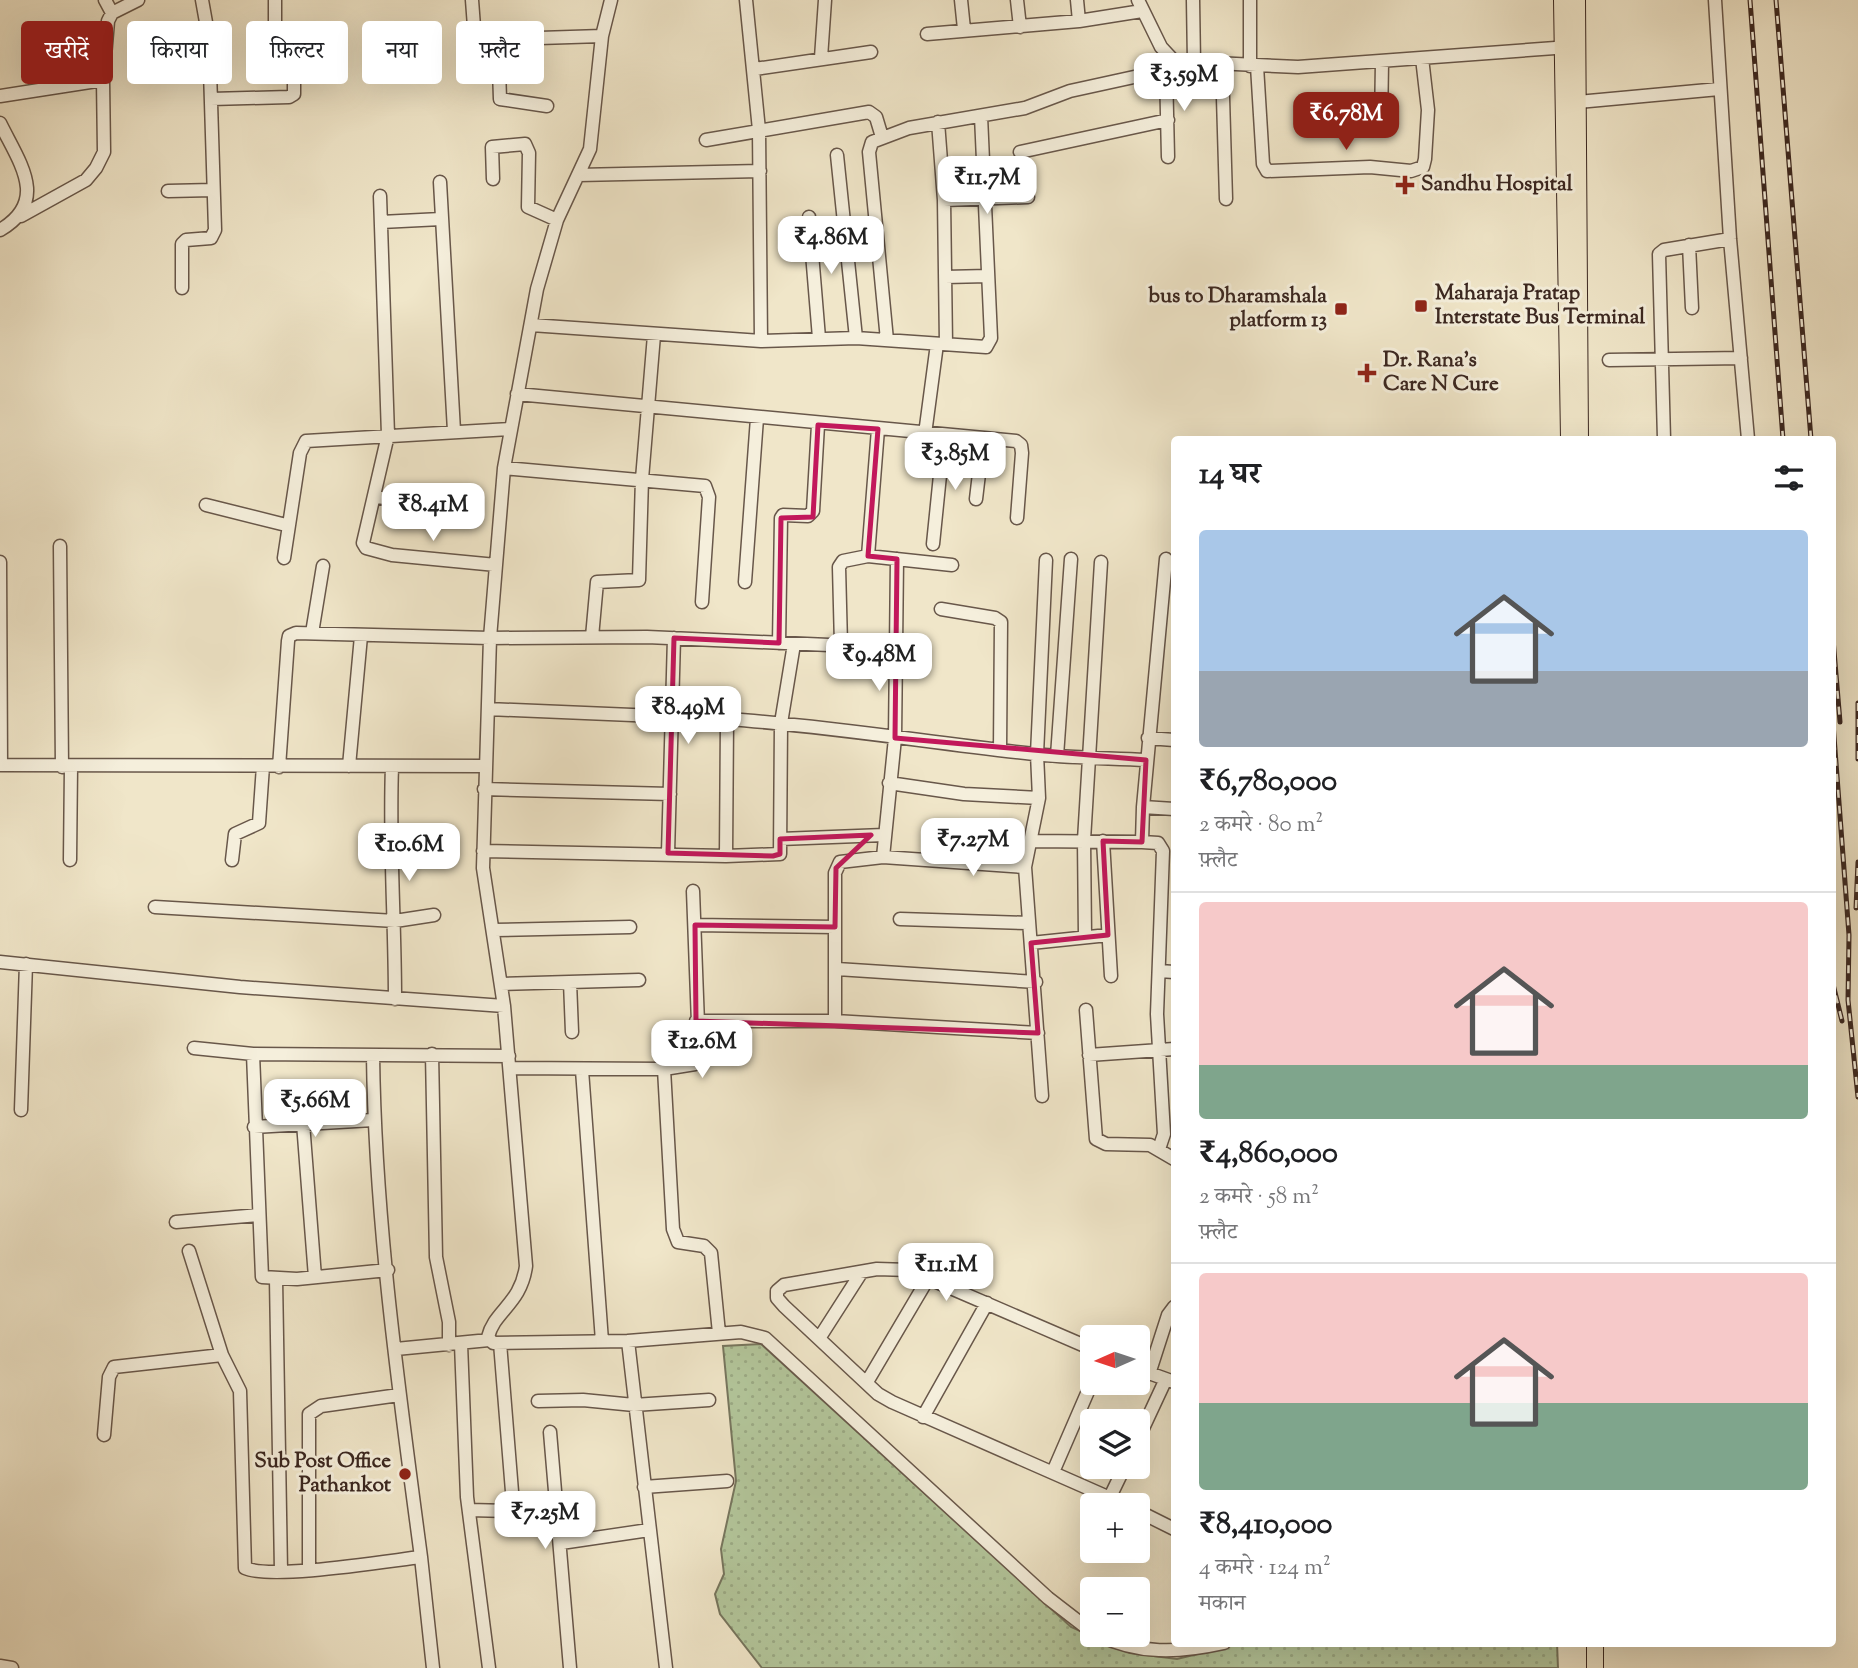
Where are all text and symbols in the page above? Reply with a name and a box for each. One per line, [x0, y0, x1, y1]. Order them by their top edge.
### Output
chip: खरीदें [21, 21, 113, 84]
chip: किराया [127, 21, 232, 84]
chip: फ़िल्टर [246, 21, 348, 84]
chip: नया [362, 21, 442, 84]
chip: फ़्लैट [456, 21, 544, 84]
pin: ₹3.59M [1127, 54, 1241, 113]
text: ₹3.59M [1150, 59, 1218, 92]
pin: ₹6.78M [1289, 92, 1403, 152]
text: ₹6.78M [1309, 98, 1383, 131]
pin: ₹11.7M [930, 156, 1044, 216]
text: ₹11.7M [954, 162, 1020, 195]
place label: Sandhu Hospital [1421, 170, 1573, 200]
marker: Sandhu Hospital [1395, 175, 1415, 195]
pin: ₹4.86M [774, 216, 888, 276]
text: ₹4.86M [794, 222, 868, 255]
place label: Maharaja Pratap Interstate Bus Terminal [1435, 279, 1645, 333]
place label: bus to Dharamshala platform 13 [1147, 282, 1327, 336]
marker: Maharaja Pratap Interstate Bus Terminal [1413, 298, 1429, 314]
marker: bus to Dharamshala platform 13 [1333, 301, 1349, 317]
place label: Dr. Rana's Care N Cure [1383, 346, 1499, 400]
marker: Dr. Rana's Care N Cure [1357, 363, 1377, 383]
pin: ₹3.85M [898, 433, 1012, 492]
text: ₹3.85M [921, 438, 989, 471]
text: 14 घर [1199, 454, 1261, 497]
icon: filters [1770, 459, 1808, 497]
pin: ₹8.41M [376, 484, 490, 543]
text: ₹8.41M [398, 489, 468, 522]
icon: home [1441, 576, 1567, 702]
pin: ₹9.48M [822, 634, 936, 693]
text: ₹9.48M [842, 639, 916, 672]
pin: ₹8.49M [631, 686, 745, 746]
text: ₹8.49M [651, 692, 725, 725]
text: ₹6,780,000 [1199, 761, 1337, 804]
text: 2 कमरे · 80 m² [1199, 809, 1323, 842]
pin: ₹7.27M [916, 818, 1030, 878]
pin: ₹10.6M [352, 824, 466, 883]
text: ₹7.27M [937, 824, 1009, 857]
text: ₹10.6M [374, 829, 444, 862]
text: फ़्लैट [1199, 845, 1237, 878]
icon: home [1441, 948, 1567, 1074]
pin: ₹12.6M [645, 1020, 759, 1080]
text: ₹12.6M [667, 1026, 737, 1059]
pin: ₹5.66M [258, 1080, 372, 1139]
text: ₹5.66M [280, 1085, 350, 1118]
text: ₹4,860,000 [1199, 1133, 1338, 1176]
text: 2 कमरे · 58 m² [1199, 1181, 1319, 1214]
text: फ़्लैट [1199, 1217, 1237, 1250]
pin: ₹11.1M [889, 1244, 1003, 1303]
text: ₹11.1M [914, 1249, 978, 1282]
icon: home [1441, 1319, 1567, 1445]
north arrow [1080, 1325, 1150, 1395]
map controls [1080, 1325, 1150, 1647]
button: layers [1080, 1409, 1150, 1479]
place label: Sub Post Office Pathankot [254, 1447, 392, 1501]
marker: Sub Post Office Pathankot [397, 1466, 413, 1482]
pin: ₹7.25M [488, 1492, 602, 1551]
button: + [1080, 1493, 1150, 1563]
text: ₹7.25M [510, 1497, 580, 1530]
text: ₹8,410,000 [1199, 1504, 1332, 1547]
text: 4 कमरे · 124 m² [1199, 1552, 1331, 1585]
button: − [1080, 1577, 1150, 1647]
text: मकान [1199, 1588, 1246, 1621]

